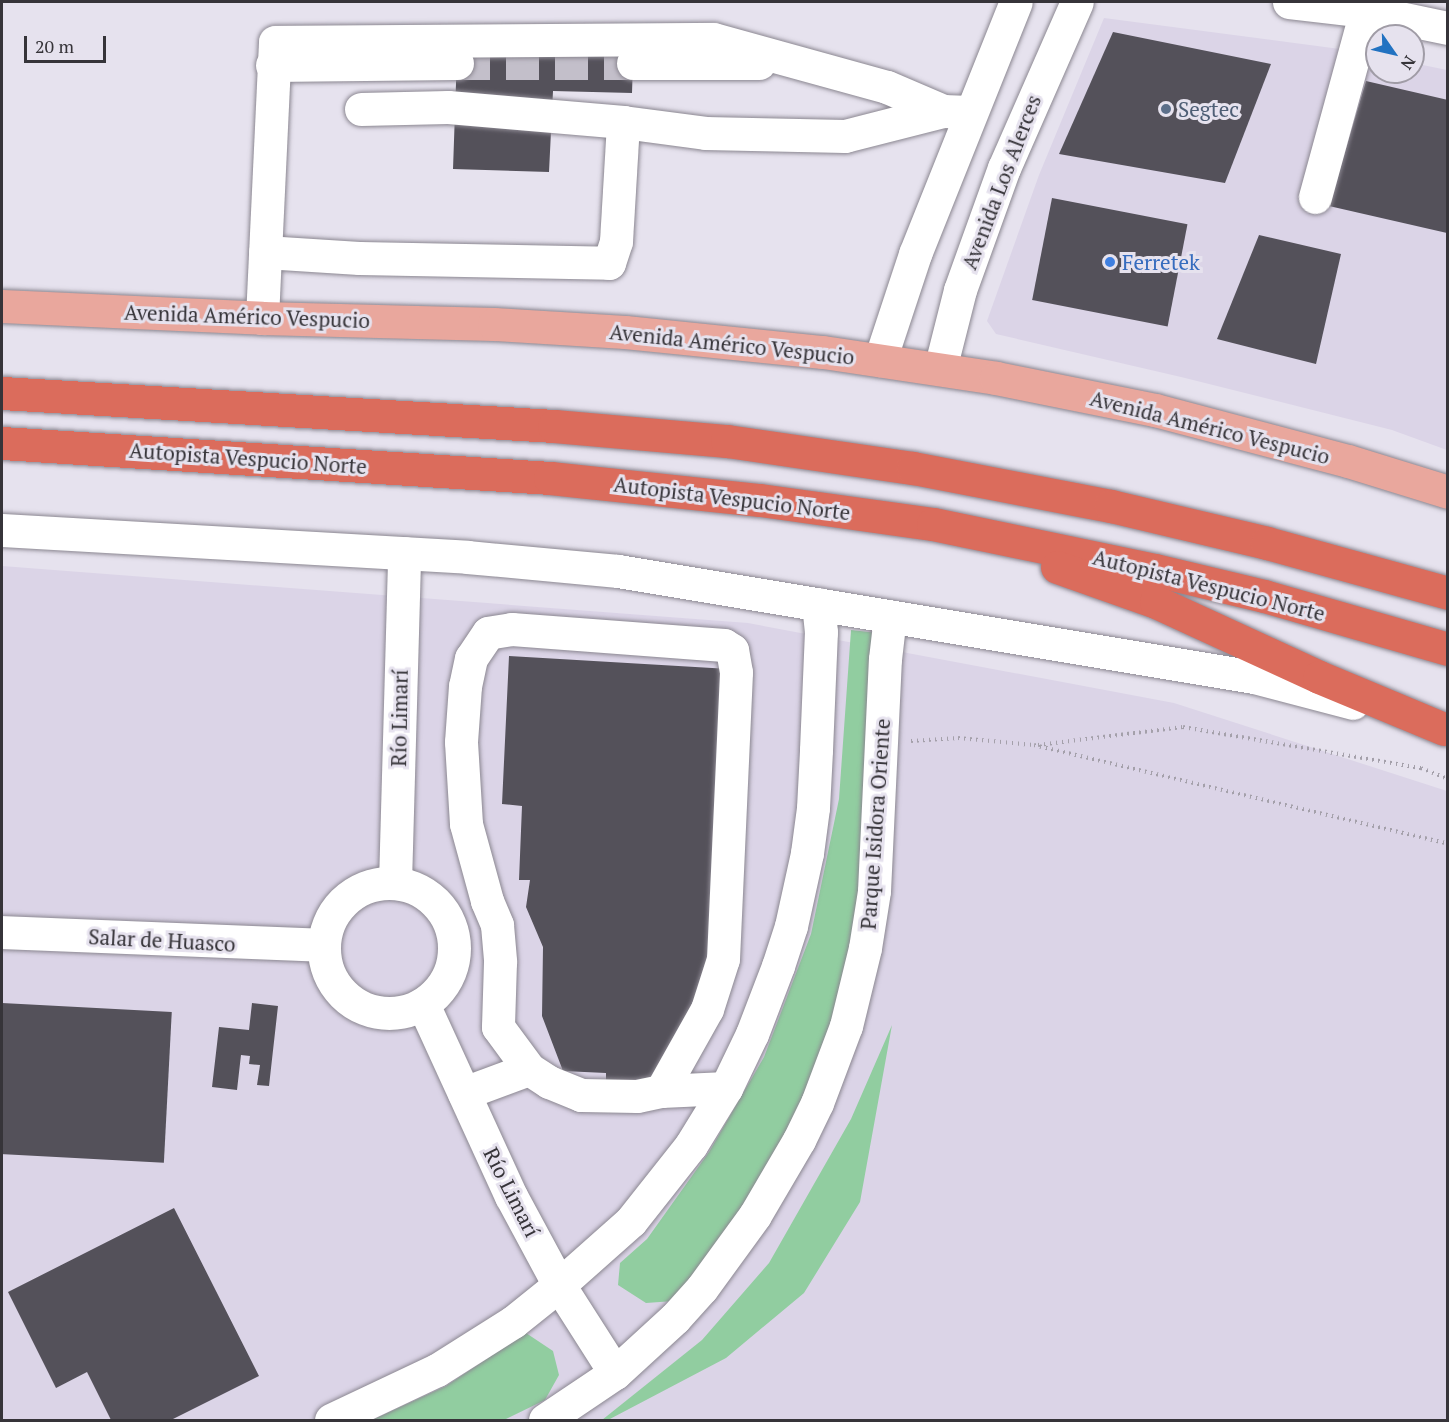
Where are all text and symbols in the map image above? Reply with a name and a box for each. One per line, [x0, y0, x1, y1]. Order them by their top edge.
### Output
scale bar [27, 24, 110, 62]
north arrow [1365, 24, 1425, 84]
text: 20 m [35, 34, 74, 58]
text: N [1396, 52, 1421, 74]
street label: Avenida Los Alerces [956, 91, 1046, 273]
place label: Segtec [1178, 96, 1239, 122]
marker: Segtec [1159, 102, 1173, 116]
place label: Ferretek [1122, 249, 1200, 275]
marker: Ferretek [1103, 255, 1117, 269]
street label: Avenida Américo Vespucio [123, 299, 371, 333]
street label: Avenida Américo Vespucio [608, 319, 856, 369]
street label: Avenida Américo Vespucio [1087, 385, 1333, 469]
street label: Autopista Vespucio Norte [128, 437, 368, 479]
street label: Autopista Vespucio Norte [612, 471, 852, 525]
street label: Autopista Vespucio Norte [1090, 544, 1328, 626]
street label: Río Limarí [386, 669, 412, 767]
street label: Parque Isidora Oriente [855, 718, 895, 930]
street label: Salar de Huasco [88, 924, 236, 956]
street label: Río Limarí [479, 1143, 545, 1241]

